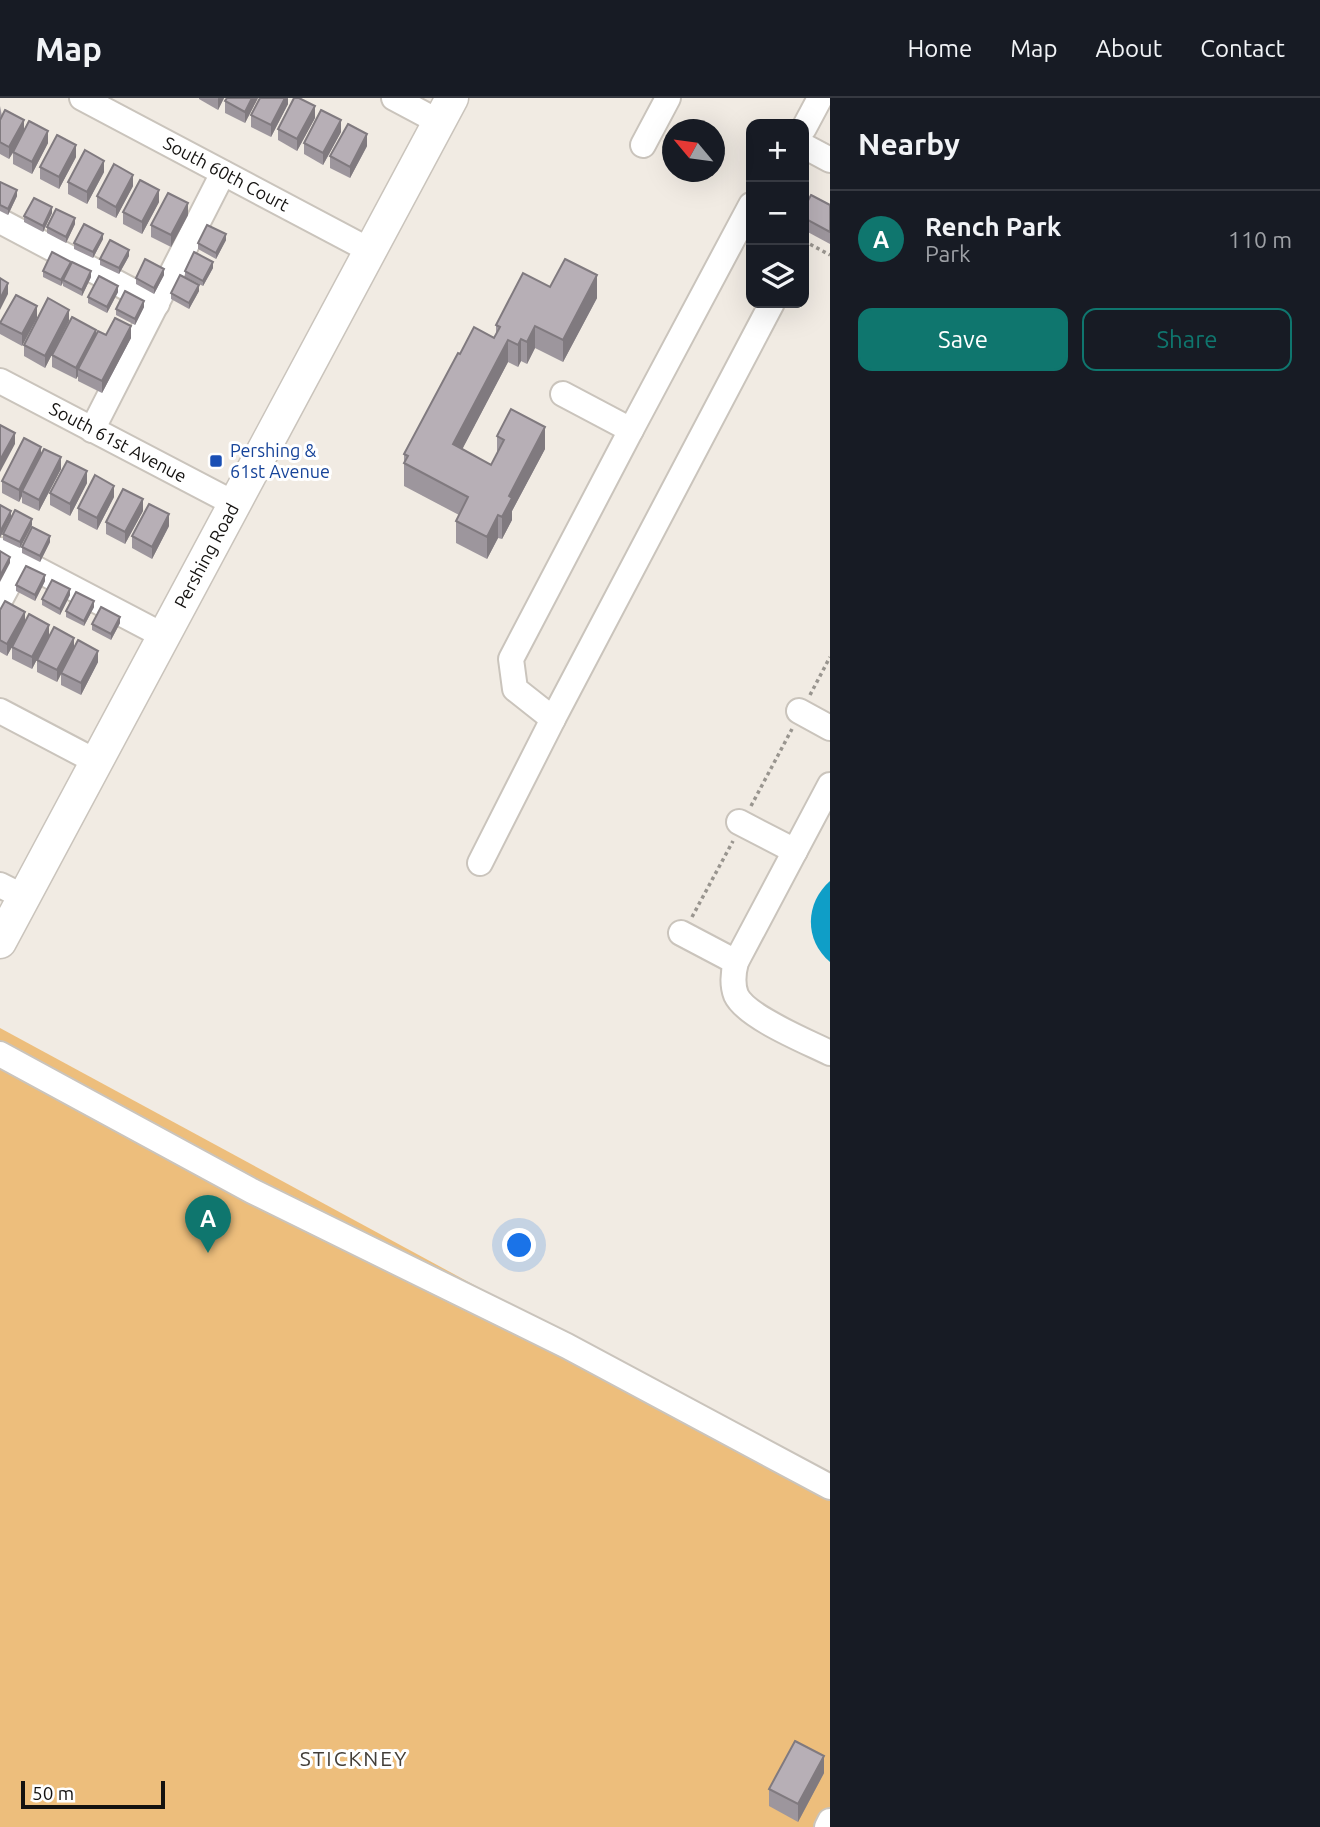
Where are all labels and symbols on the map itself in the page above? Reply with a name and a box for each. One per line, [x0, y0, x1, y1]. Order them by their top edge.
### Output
north arrow [662, 119, 725, 182]
street label: South 60th Court [160, 132, 293, 215]
street label: South 61st Avenue [46, 398, 190, 486]
place label: Pershing & 61st Avenue [230, 440, 330, 481]
marker: Pershing & 61st Avenue [208, 453, 224, 469]
street label: Pershing Road [170, 500, 242, 611]
pin: A [185, 1195, 231, 1253]
your location [502, 1228, 536, 1262]
district label: STICKNEY [300, 1746, 408, 1770]
scale bar [21, 1778, 164, 1810]

